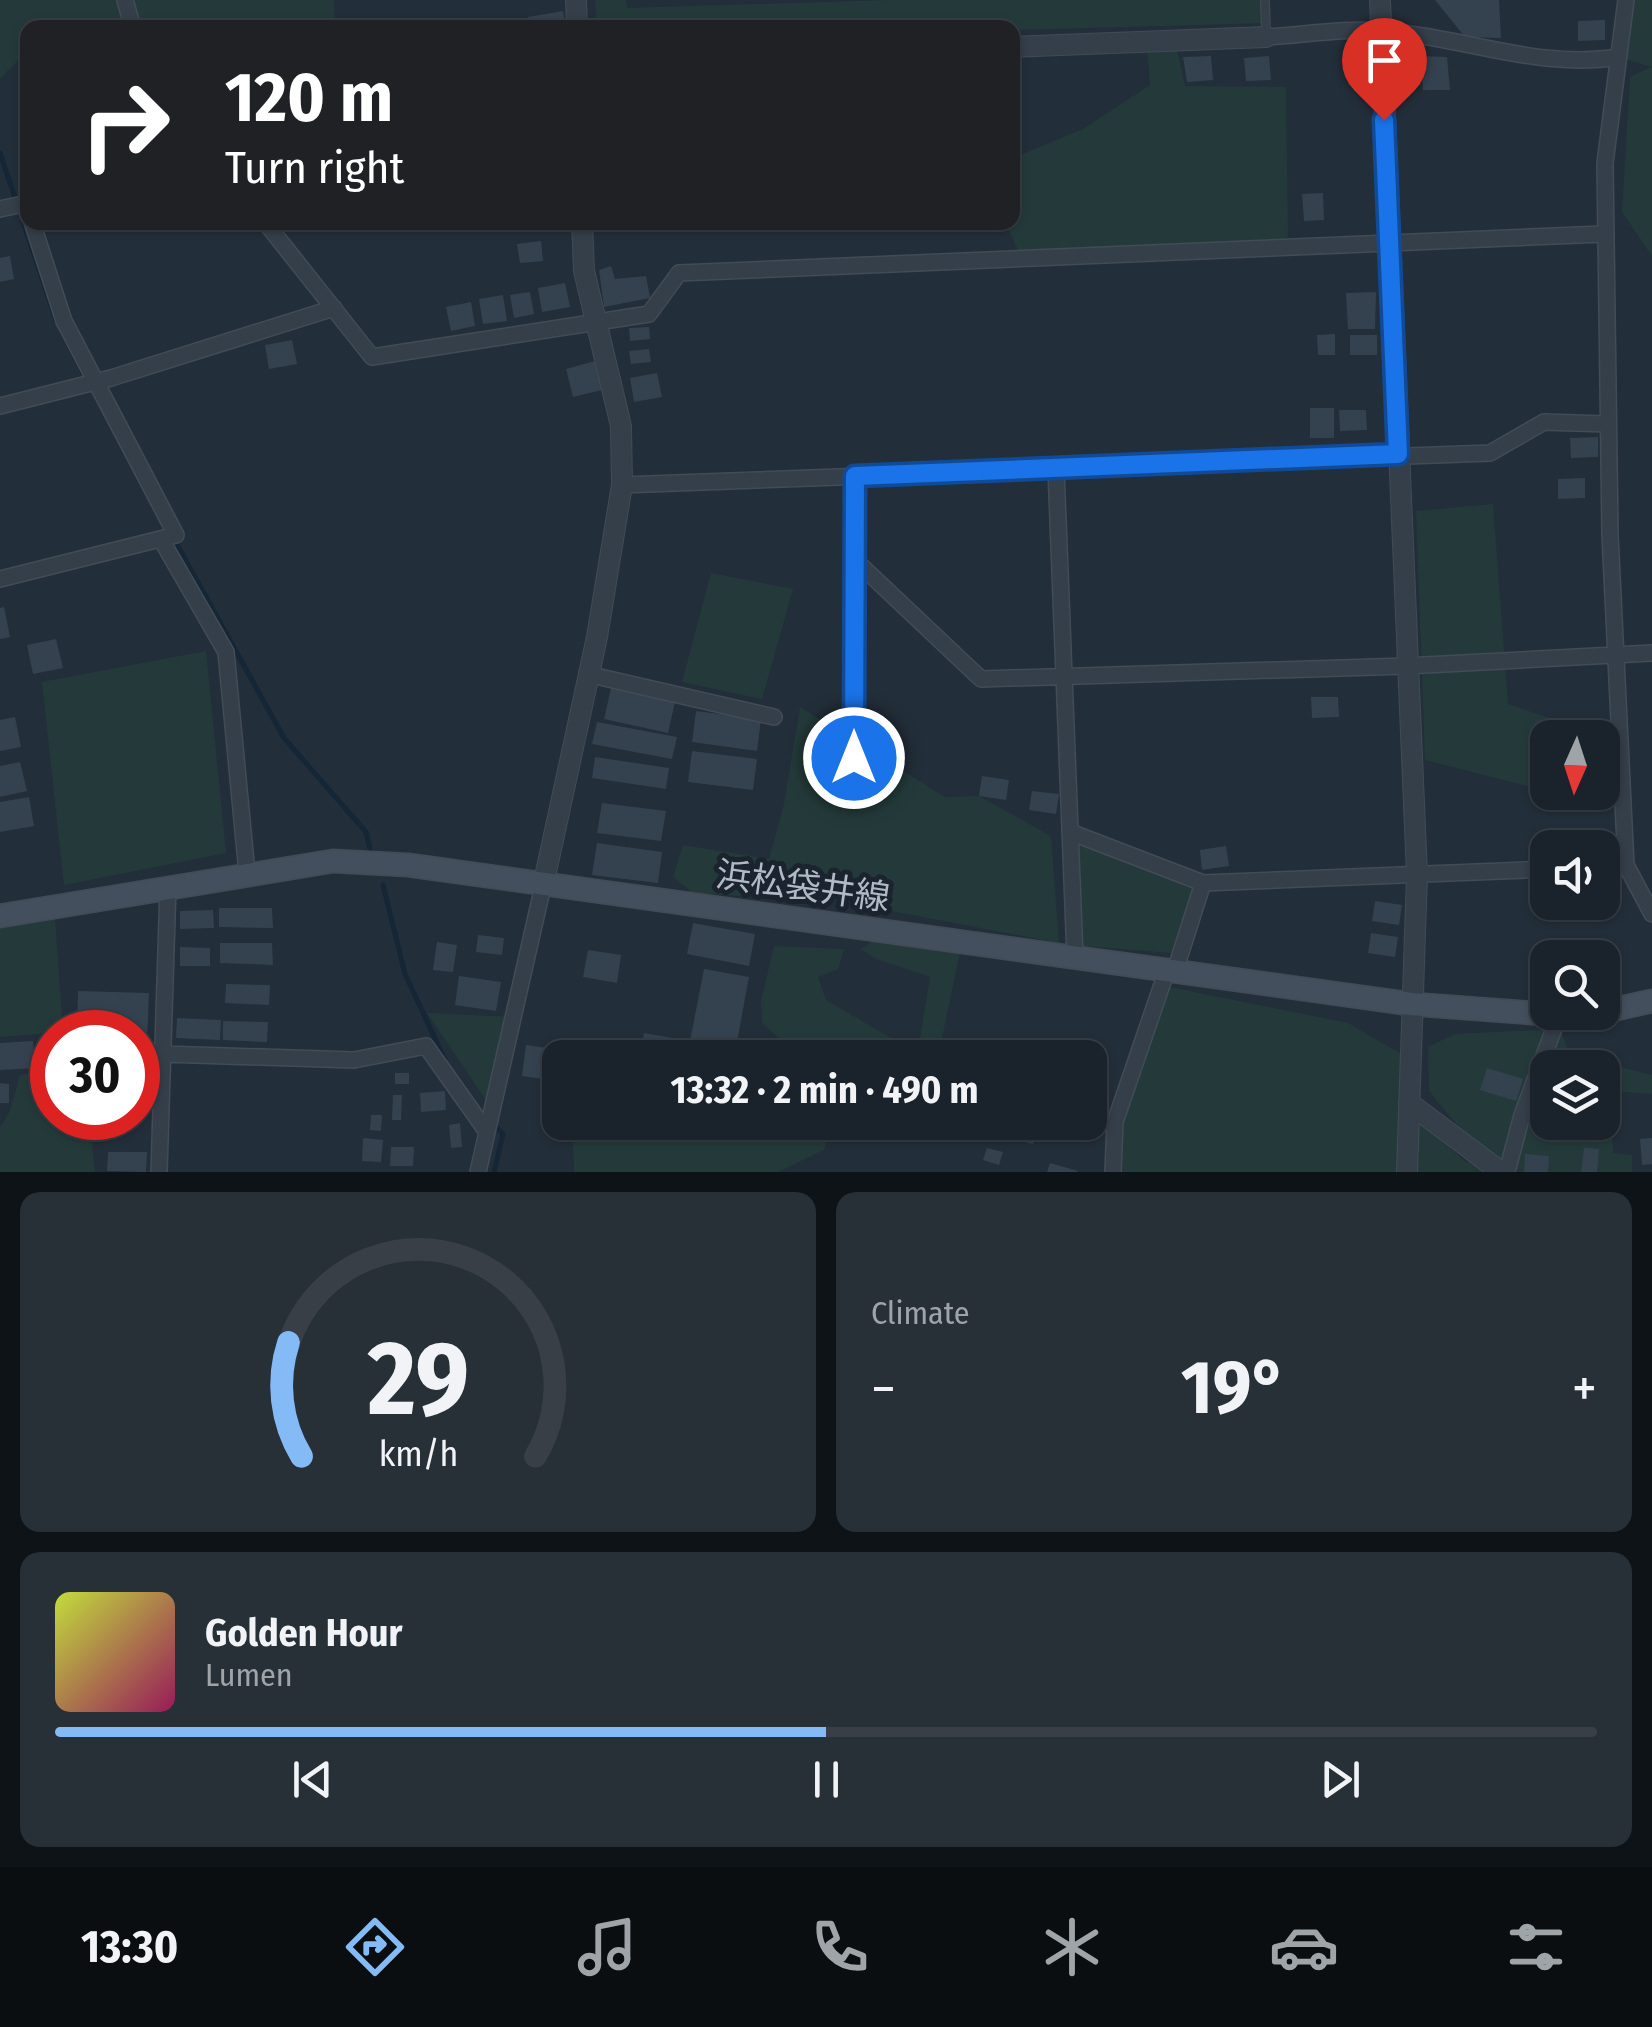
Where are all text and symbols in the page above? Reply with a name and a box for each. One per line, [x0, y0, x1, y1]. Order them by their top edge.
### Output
pin [1342, 18, 1427, 121]
icon: arrive [1357, 33, 1412, 88]
text: 120 m [225, 56, 393, 140]
icon: right [60, 60, 190, 190]
text: Turn right [225, 141, 404, 195]
position arrow [802, 706, 906, 810]
north arrow [1530, 720, 1620, 810]
map controls [1530, 720, 1620, 1140]
button: sound [1530, 830, 1620, 920]
street label: 浜松袋井線 [713, 853, 893, 919]
button: search [1530, 940, 1620, 1030]
speed limit sign: 30 [30, 1010, 160, 1140]
button: layers [1530, 1050, 1620, 1140]
text: 13:32 · 2 min · 490 m [670, 1067, 979, 1113]
text: Climate [871, 1294, 970, 1332]
text: 29 [366, 1317, 469, 1442]
text: 19° [1181, 1343, 1287, 1433]
text: − [871, 1356, 896, 1422]
text: + [1572, 1356, 1597, 1422]
text: km/h [378, 1433, 458, 1475]
text: Golden Hour [205, 1610, 403, 1656]
text: Lumen [205, 1656, 293, 1694]
icon: previous [285, 1752, 340, 1807]
icon: pause [799, 1752, 854, 1807]
icon: next [1313, 1752, 1368, 1807]
icon: directions [340, 1912, 410, 1982]
icon: music [572, 1912, 642, 1982]
icon: phone [805, 1912, 875, 1982]
icon: climate [1037, 1912, 1107, 1982]
icon: car [1269, 1912, 1339, 1982]
icon: filters [1501, 1912, 1571, 1982]
text: 13:30 [81, 1920, 178, 1974]

